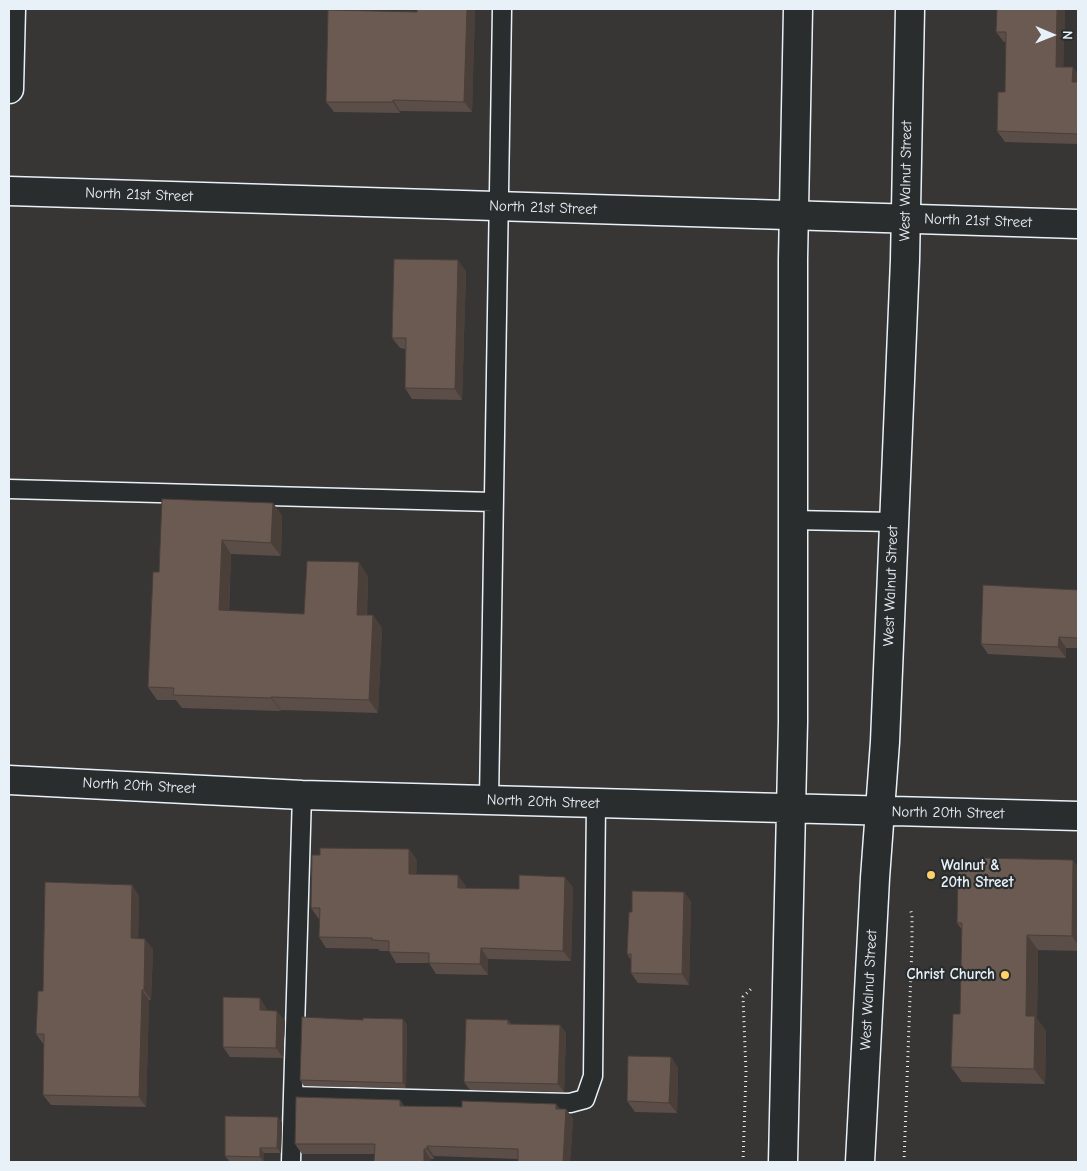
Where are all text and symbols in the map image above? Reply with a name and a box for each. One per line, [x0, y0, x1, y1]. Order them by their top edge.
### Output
north arrow [1027, 10, 1077, 60]
text: N [1059, 31, 1076, 40]
street label: West Walnut Street [896, 120, 916, 242]
street label: North 21st Street [85, 184, 193, 206]
street label: North 21st Street [489, 197, 597, 219]
street label: North 21st Street [924, 210, 1032, 232]
street label: West Walnut Street [880, 525, 902, 647]
street label: North 20th Street [82, 774, 196, 798]
street label: North 20th Street [486, 791, 600, 813]
street label: North 20th Street [891, 803, 1005, 823]
place label: Walnut & 20th Street [941, 857, 1014, 892]
marker: Walnut & 20th Street [925, 869, 937, 881]
street label: West Walnut Street [857, 929, 881, 1051]
place label: Christ Church [906, 966, 995, 984]
marker: Christ Church [999, 969, 1011, 981]

